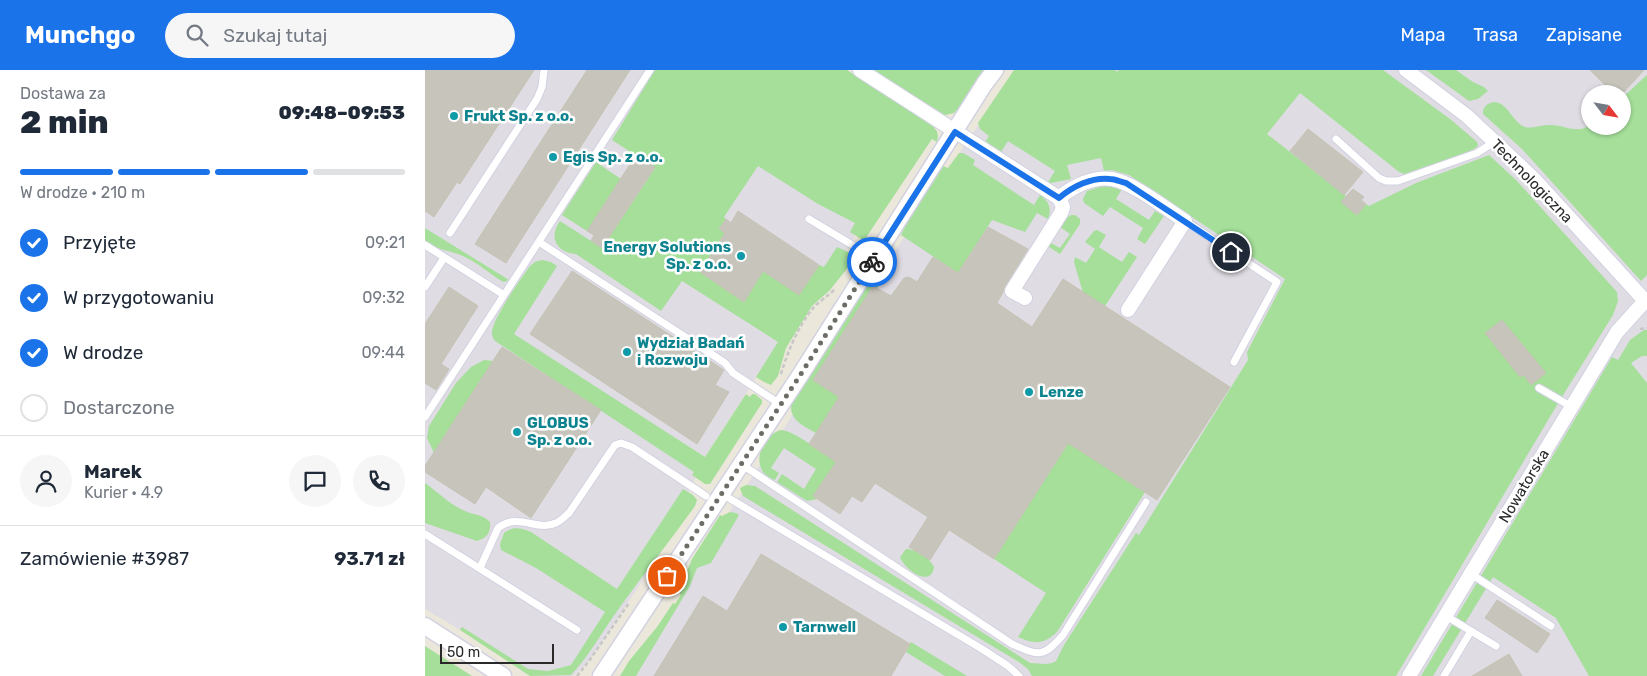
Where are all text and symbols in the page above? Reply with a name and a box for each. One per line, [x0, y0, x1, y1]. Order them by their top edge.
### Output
search box [165, 13, 515, 58]
text: Munchgo [25, 21, 135, 49]
icon: search [183, 21, 211, 49]
text: Szukaj tutaj [223, 24, 327, 47]
text: Mapa [1400, 24, 1445, 46]
text: Trasa [1473, 24, 1518, 46]
text: Zapisane [1546, 24, 1622, 46]
text: Dostawa za [20, 84, 106, 103]
north arrow [1581, 85, 1631, 135]
map controls [1581, 85, 1631, 135]
text: 09:48–09:53 [279, 101, 405, 124]
text: 2 min [20, 103, 109, 141]
place label: Frukt Sp. z o.o. [464, 107, 573, 125]
marker: Frukt Sp. z o.o. [448, 110, 460, 122]
street label: Technologiczna [1488, 136, 1576, 226]
place label: Egis Sp. z o.o. [563, 148, 663, 166]
marker: Egis Sp. z o.o. [547, 151, 559, 163]
text: W drodze · 210 m [20, 183, 145, 202]
icon: check [20, 229, 48, 257]
text: Przyjęte [63, 231, 136, 254]
pin [1210, 231, 1252, 273]
text: 09:21 [365, 233, 405, 252]
courier [847, 237, 897, 287]
place label: Energy Solutions Sp. z o.o. [603, 238, 731, 273]
icon: home [1217, 238, 1245, 266]
icon: bike [858, 248, 886, 276]
marker: Energy Solutions Sp. z o.o. [735, 250, 747, 262]
icon: check [20, 284, 48, 312]
text: W przygotowaniu [63, 286, 214, 309]
text: 09:32 [362, 288, 405, 307]
place label: Wydział Badań i Rozwoju [637, 334, 745, 369]
icon: check [20, 339, 48, 367]
text: W drodze [63, 341, 143, 364]
text: 09:44 [361, 343, 405, 362]
marker: Wydział Badań i Rozwoju [621, 346, 633, 358]
place label: Lenze [1039, 383, 1084, 401]
marker: Lenze [1023, 386, 1035, 398]
text: Dostarczone [63, 396, 175, 419]
place label: GLOBUS Sp. z o.o. [527, 414, 592, 449]
marker: GLOBUS Sp. z o.o. [511, 426, 523, 438]
street label: Nowatorska [1495, 446, 1553, 526]
button: person [20, 455, 72, 507]
button: chat [289, 455, 341, 507]
button: phone [353, 455, 405, 507]
text: Marek [84, 460, 142, 483]
text: Kurier · 4.9 [84, 483, 163, 502]
text: Zamówienie #3987 [20, 547, 189, 570]
text: 93.71 zł [334, 547, 405, 570]
pin [646, 555, 688, 597]
icon: bag [653, 562, 681, 590]
place label: Tarnwell [793, 618, 856, 636]
marker: Tarnwell [777, 621, 789, 633]
scale bar [440, 641, 554, 664]
text: 50 m [447, 644, 480, 661]

